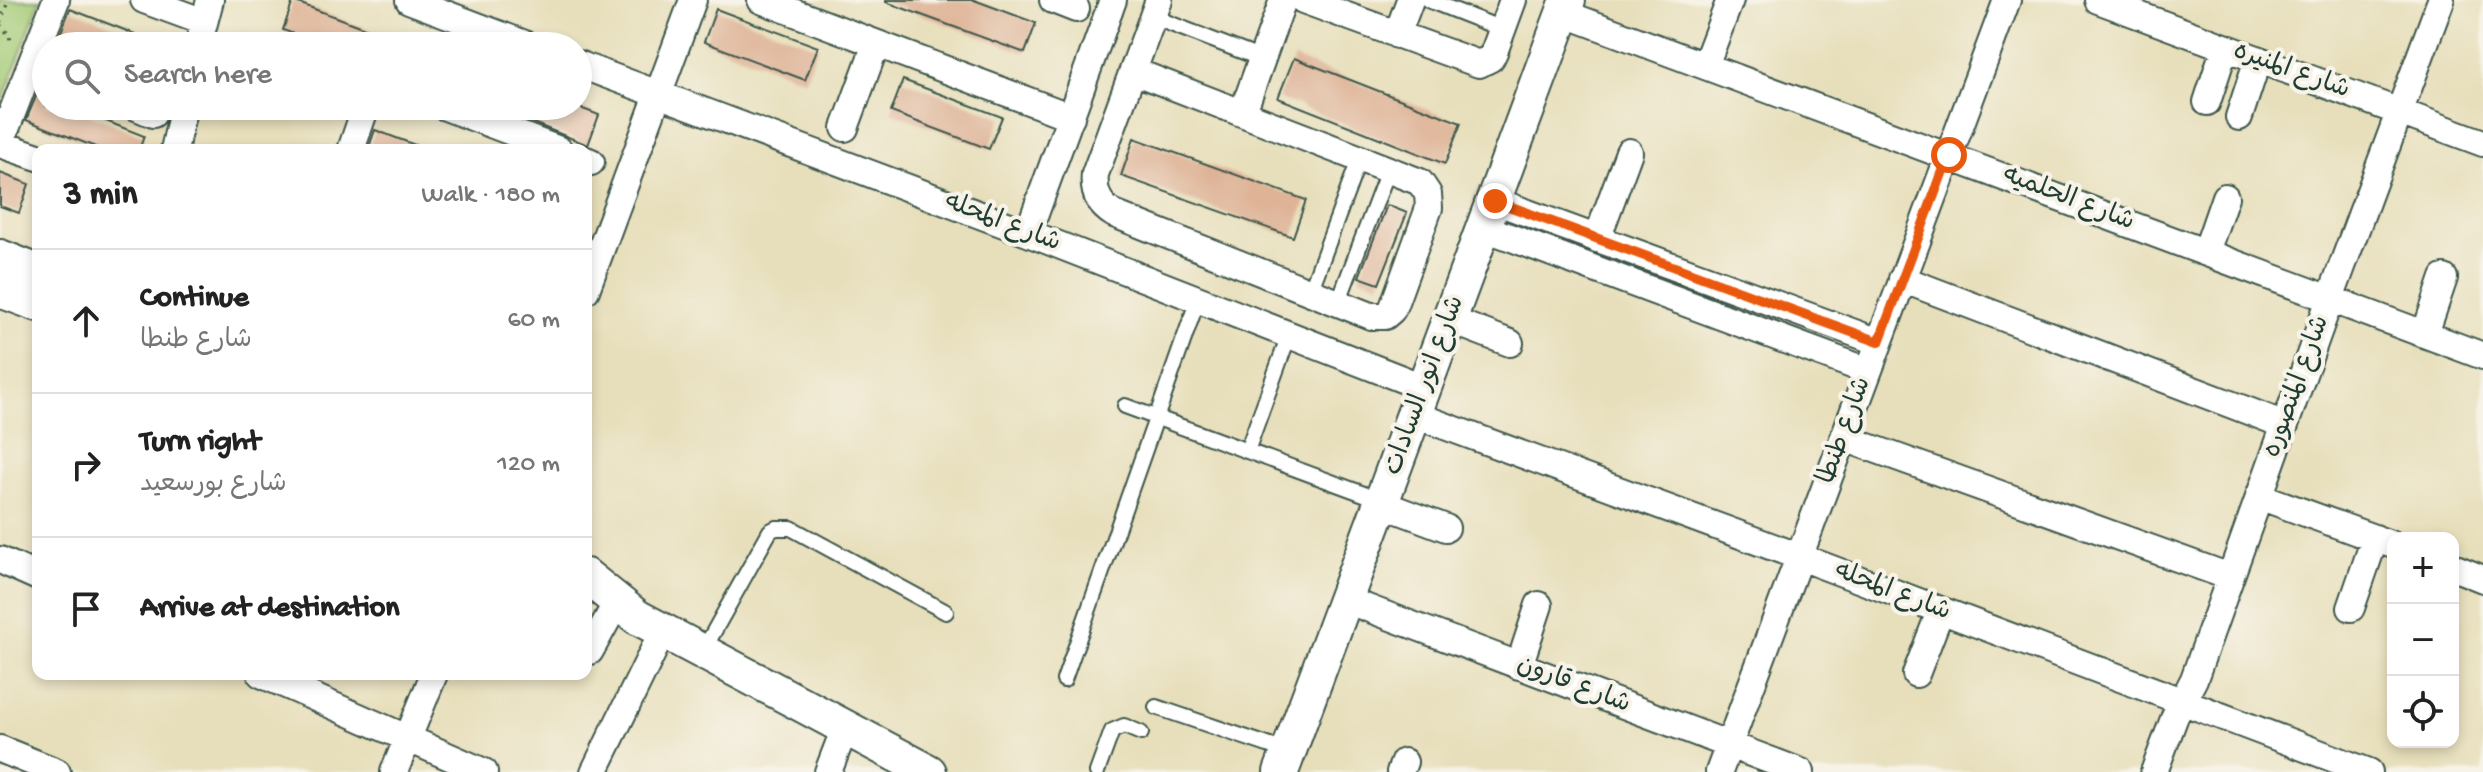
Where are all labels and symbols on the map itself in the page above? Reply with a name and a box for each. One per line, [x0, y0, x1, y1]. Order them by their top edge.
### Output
street label: شارع المنيره [2229, 37, 2353, 107]
route start [1931, 137, 1967, 173]
street label: شارع الحلميه [1998, 161, 2138, 239]
route end [1477, 183, 1513, 219]
street label: شارع المحله [939, 188, 1065, 260]
street label: شارع انور السادات [1379, 292, 1473, 480]
street label: شارع المنصوره [2258, 312, 2338, 462]
street label: شارع طنطا [1812, 373, 1880, 489]
street label: شارع المحله [1829, 557, 1955, 629]
street label: شارع قارون [1512, 650, 1634, 722]

